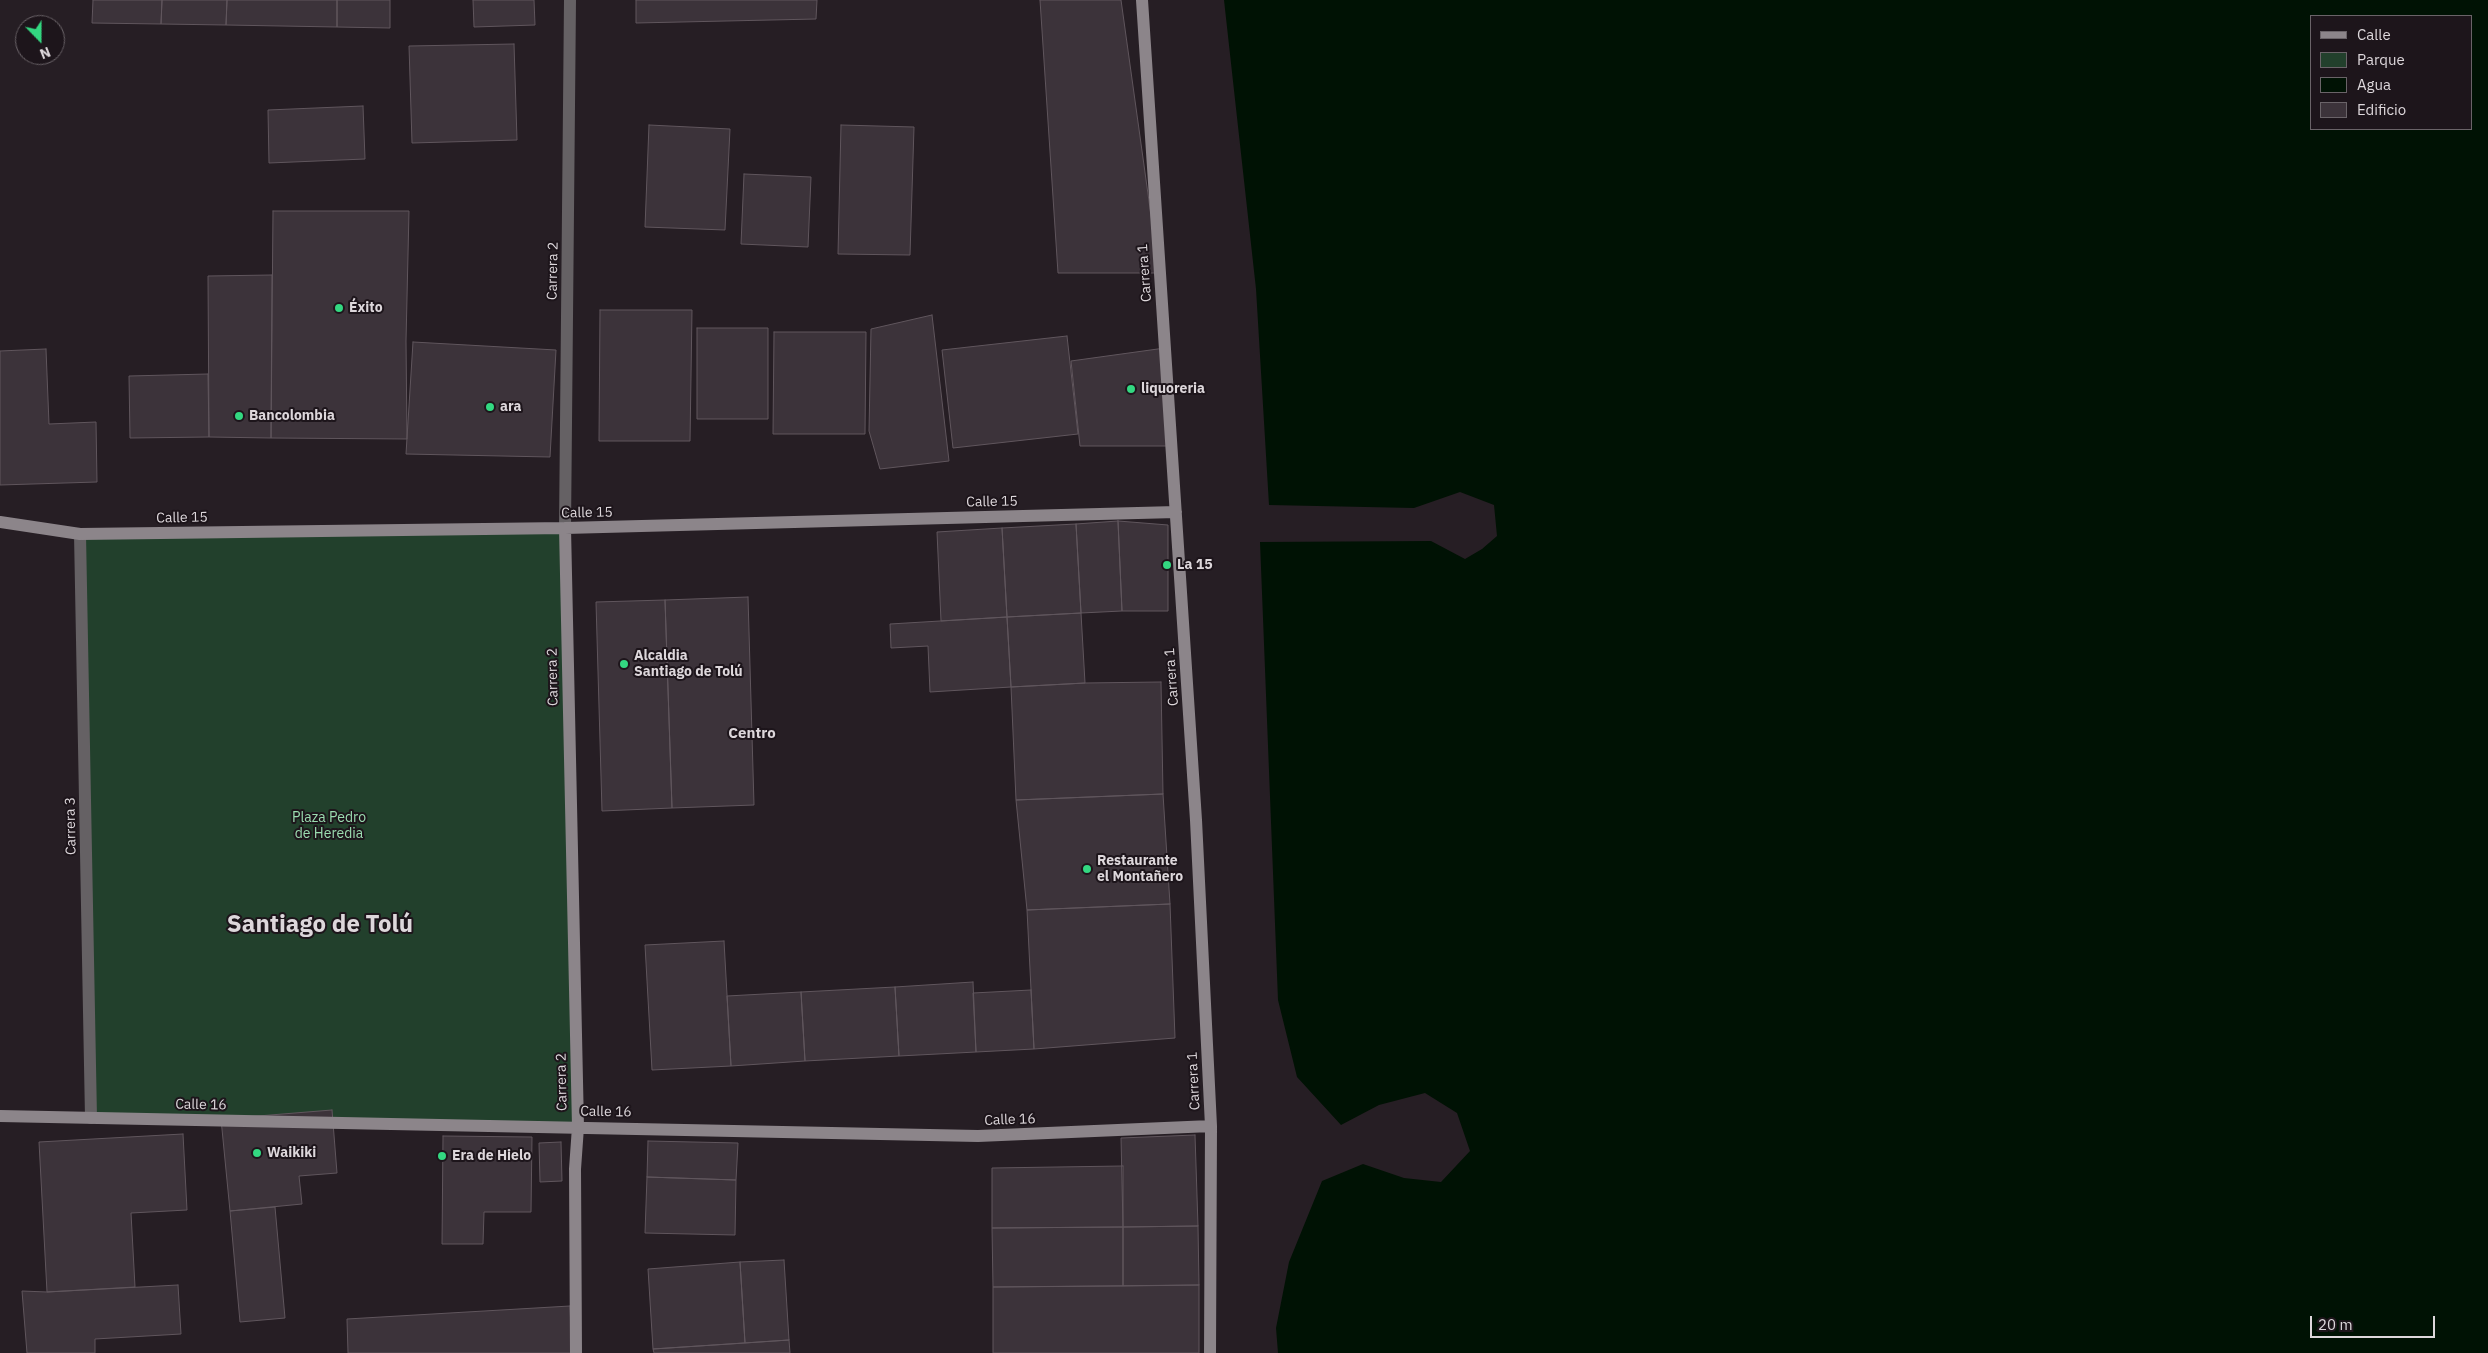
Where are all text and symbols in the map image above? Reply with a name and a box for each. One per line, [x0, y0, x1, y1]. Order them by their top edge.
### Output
north arrow [15, 15, 65, 65]
legend [2310, 15, 2473, 130]
text: Calle [2357, 25, 2391, 44]
text: N [37, 43, 53, 63]
text: Parque [2357, 50, 2405, 69]
text: Agua [2357, 75, 2391, 94]
text: Edificio [2357, 100, 2406, 119]
street label: Carrera 2 [544, 242, 562, 300]
street label: Carrera 1 [1135, 243, 1155, 303]
place label: Éxito [349, 300, 383, 316]
marker: Éxito [333, 302, 345, 314]
place label: liquoreria [1141, 381, 1205, 397]
marker: liquoreria [1125, 383, 1137, 395]
place label: ara [500, 399, 521, 415]
marker: ara [484, 401, 496, 413]
place label: Bancolombia [249, 408, 335, 424]
marker: Bancolombia [233, 410, 245, 422]
street label: Calle 15 [966, 493, 1018, 511]
street label: Calle 15 [561, 504, 613, 522]
street label: Calle 15 [156, 509, 208, 527]
place label: La 15 [1177, 557, 1213, 573]
marker: La 15 [1161, 559, 1173, 571]
street label: Carrera 1 [1162, 647, 1182, 707]
street label: Carrera 2 [544, 648, 562, 706]
place label: Alcaldia Santiago de Tolú [634, 648, 743, 680]
marker: Alcaldia Santiago de Tolú [618, 658, 630, 670]
district label: Centro [728, 725, 776, 743]
street label: Carrera 3 [62, 797, 80, 855]
park label: Plaza Pedro de Heredia [292, 810, 366, 842]
place label: Restaurante el Montañero [1097, 853, 1183, 886]
marker: Restaurante el Montañero [1081, 863, 1093, 875]
district label: Santiago de Tolú [227, 911, 413, 939]
street label: Carrera 1 [1184, 1051, 1204, 1111]
street label: Carrera 2 [553, 1053, 571, 1111]
street label: Calle 16 [175, 1096, 227, 1114]
street label: Calle 16 [580, 1103, 632, 1121]
street label: Calle 16 [984, 1111, 1036, 1129]
place label: Waikiki [267, 1145, 316, 1161]
marker: Waikiki [251, 1147, 263, 1159]
place label: Era de Hielo [452, 1148, 531, 1164]
marker: Era de Hielo [436, 1150, 448, 1162]
scale bar [2313, 1306, 2438, 1338]
text: 20 m [2318, 1315, 2353, 1334]

